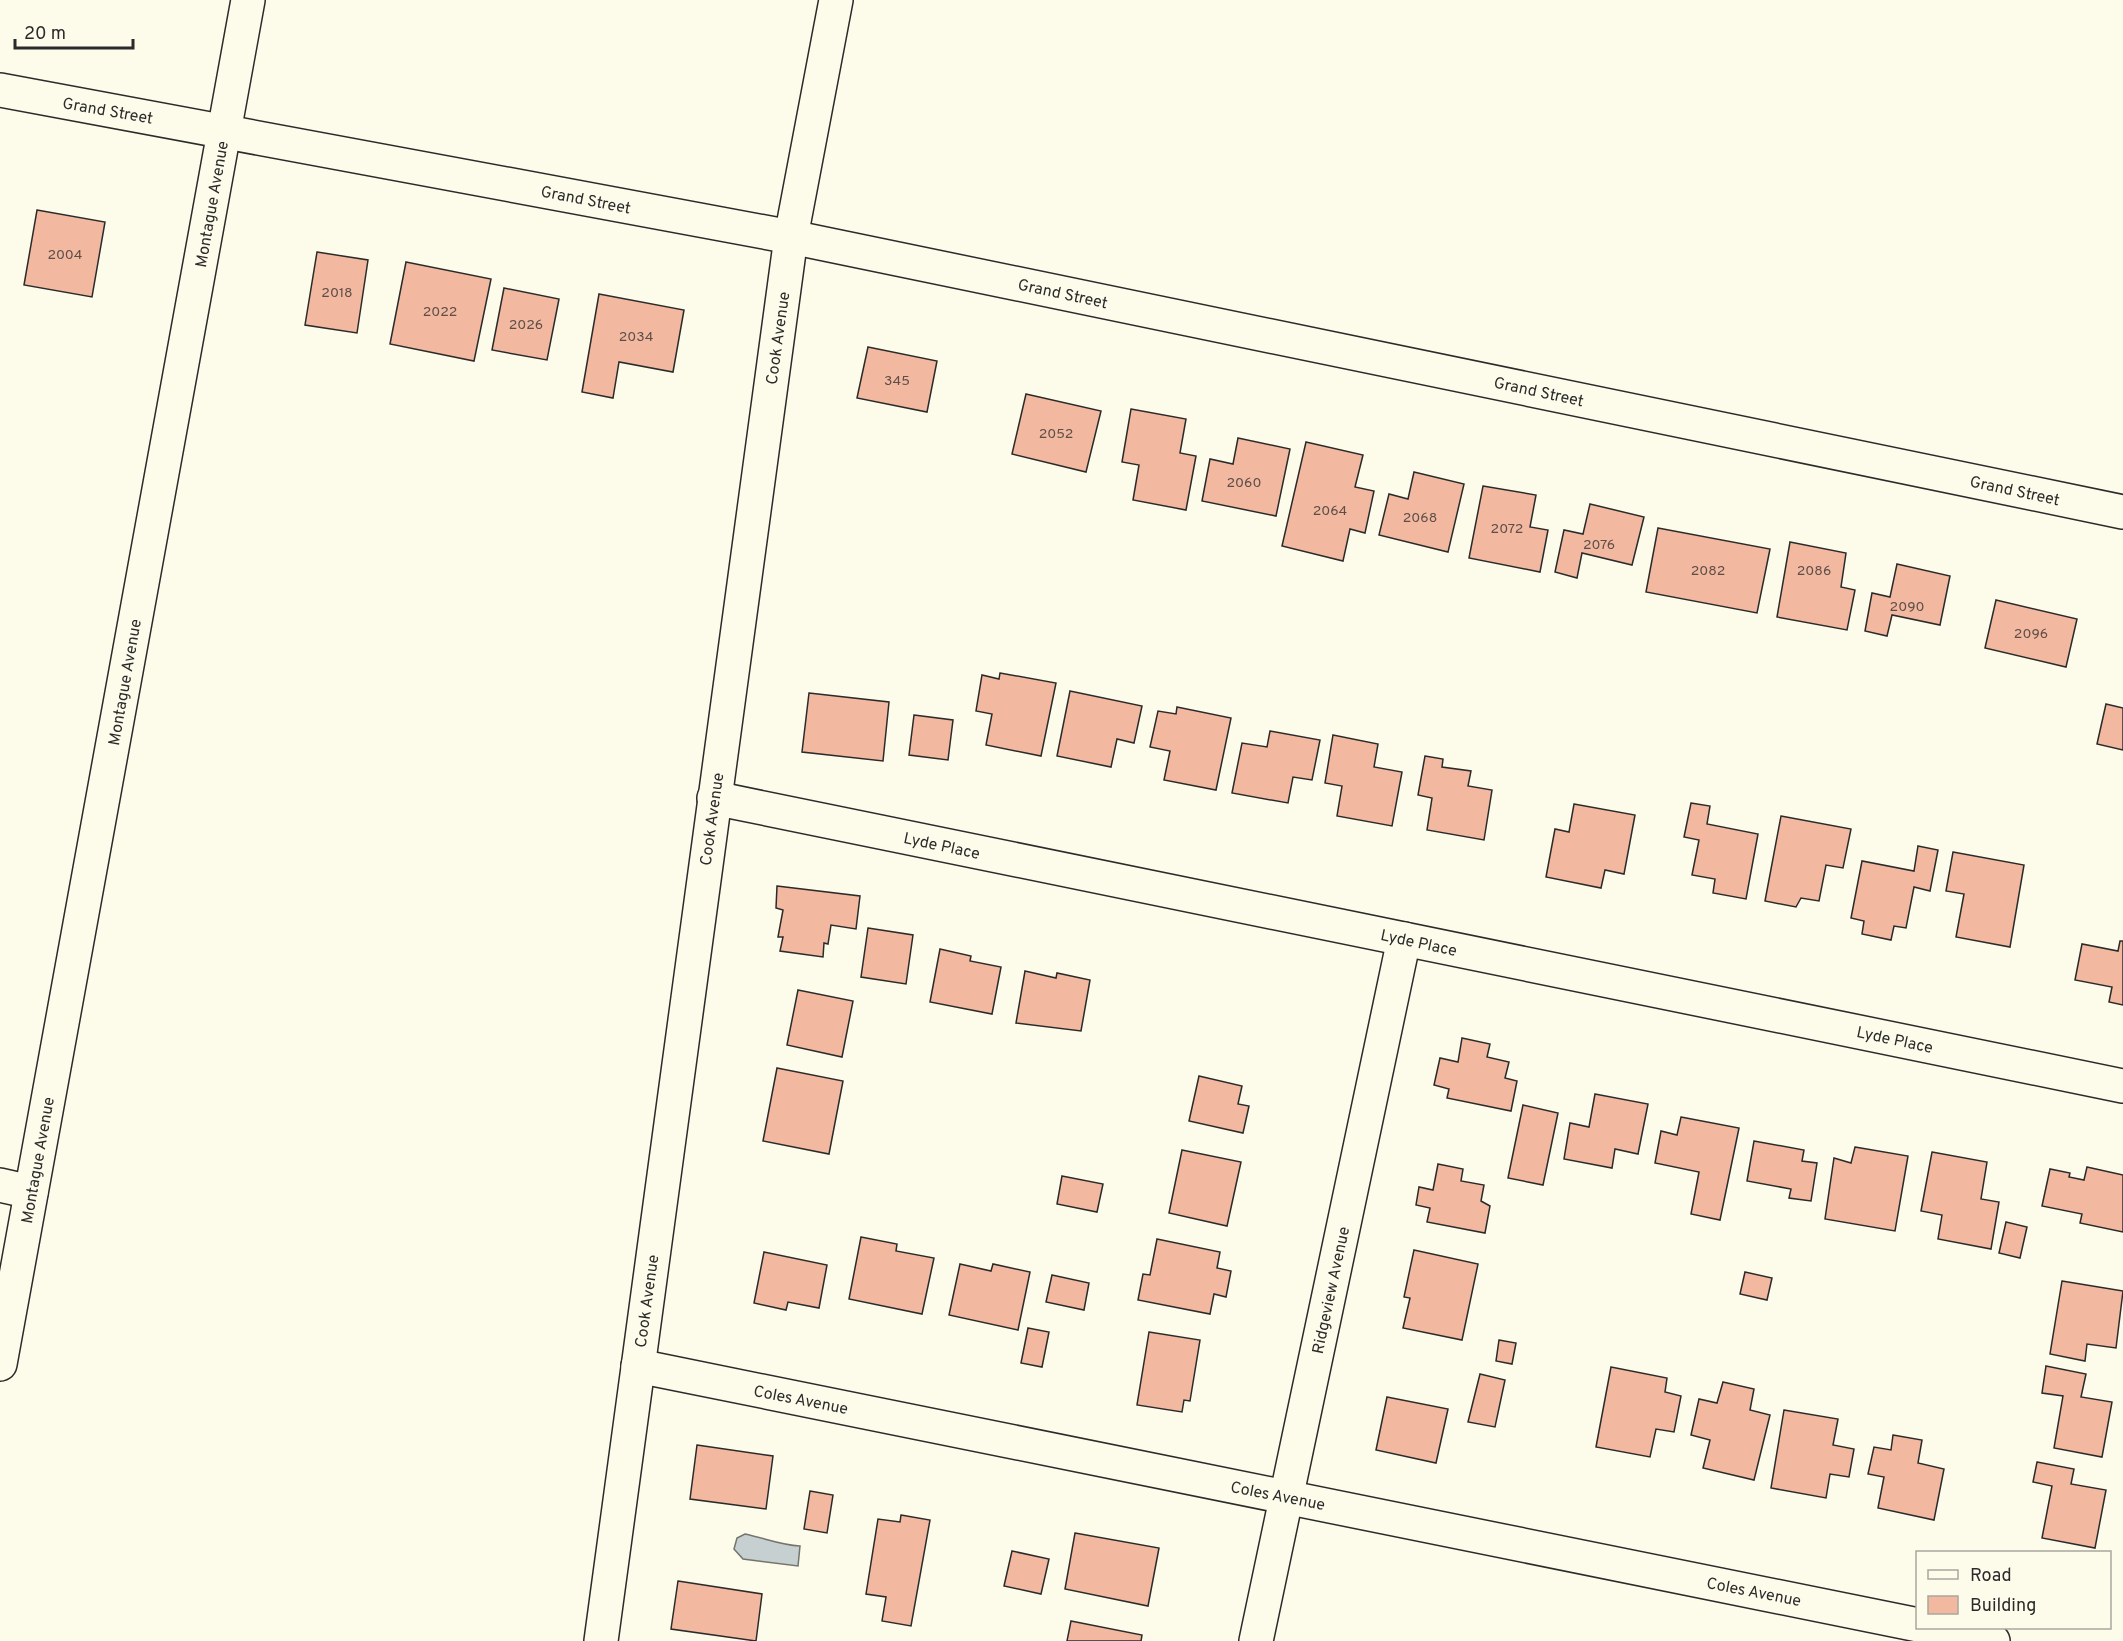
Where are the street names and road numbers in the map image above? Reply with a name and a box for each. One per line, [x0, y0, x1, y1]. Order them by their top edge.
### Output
street label: Grand Street [61, 94, 154, 130]
street label: Montague Avenue [192, 139, 234, 269]
street label: Grand Street [539, 182, 632, 220]
street label: Grand Street [1016, 276, 1109, 314]
street label: Cook Avenue [763, 291, 795, 386]
street label: Grand Street [1492, 374, 1585, 412]
street label: Grand Street [1968, 473, 2061, 511]
street label: Montague Avenue [105, 617, 147, 747]
street label: Cook Avenue [697, 772, 729, 867]
street label: Lyde Place [901, 829, 982, 865]
street label: Lyde Place [1378, 926, 1459, 962]
street label: Lyde Place [1854, 1023, 1935, 1059]
street label: Montague Avenue [18, 1095, 60, 1225]
street label: Ridgeview Avenue [1309, 1225, 1355, 1356]
street label: Cook Avenue [632, 1254, 664, 1349]
street label: Coles Avenue [752, 1382, 850, 1420]
street label: Coles Avenue [1229, 1478, 1327, 1516]
street label: Coles Avenue [1705, 1574, 1803, 1612]

